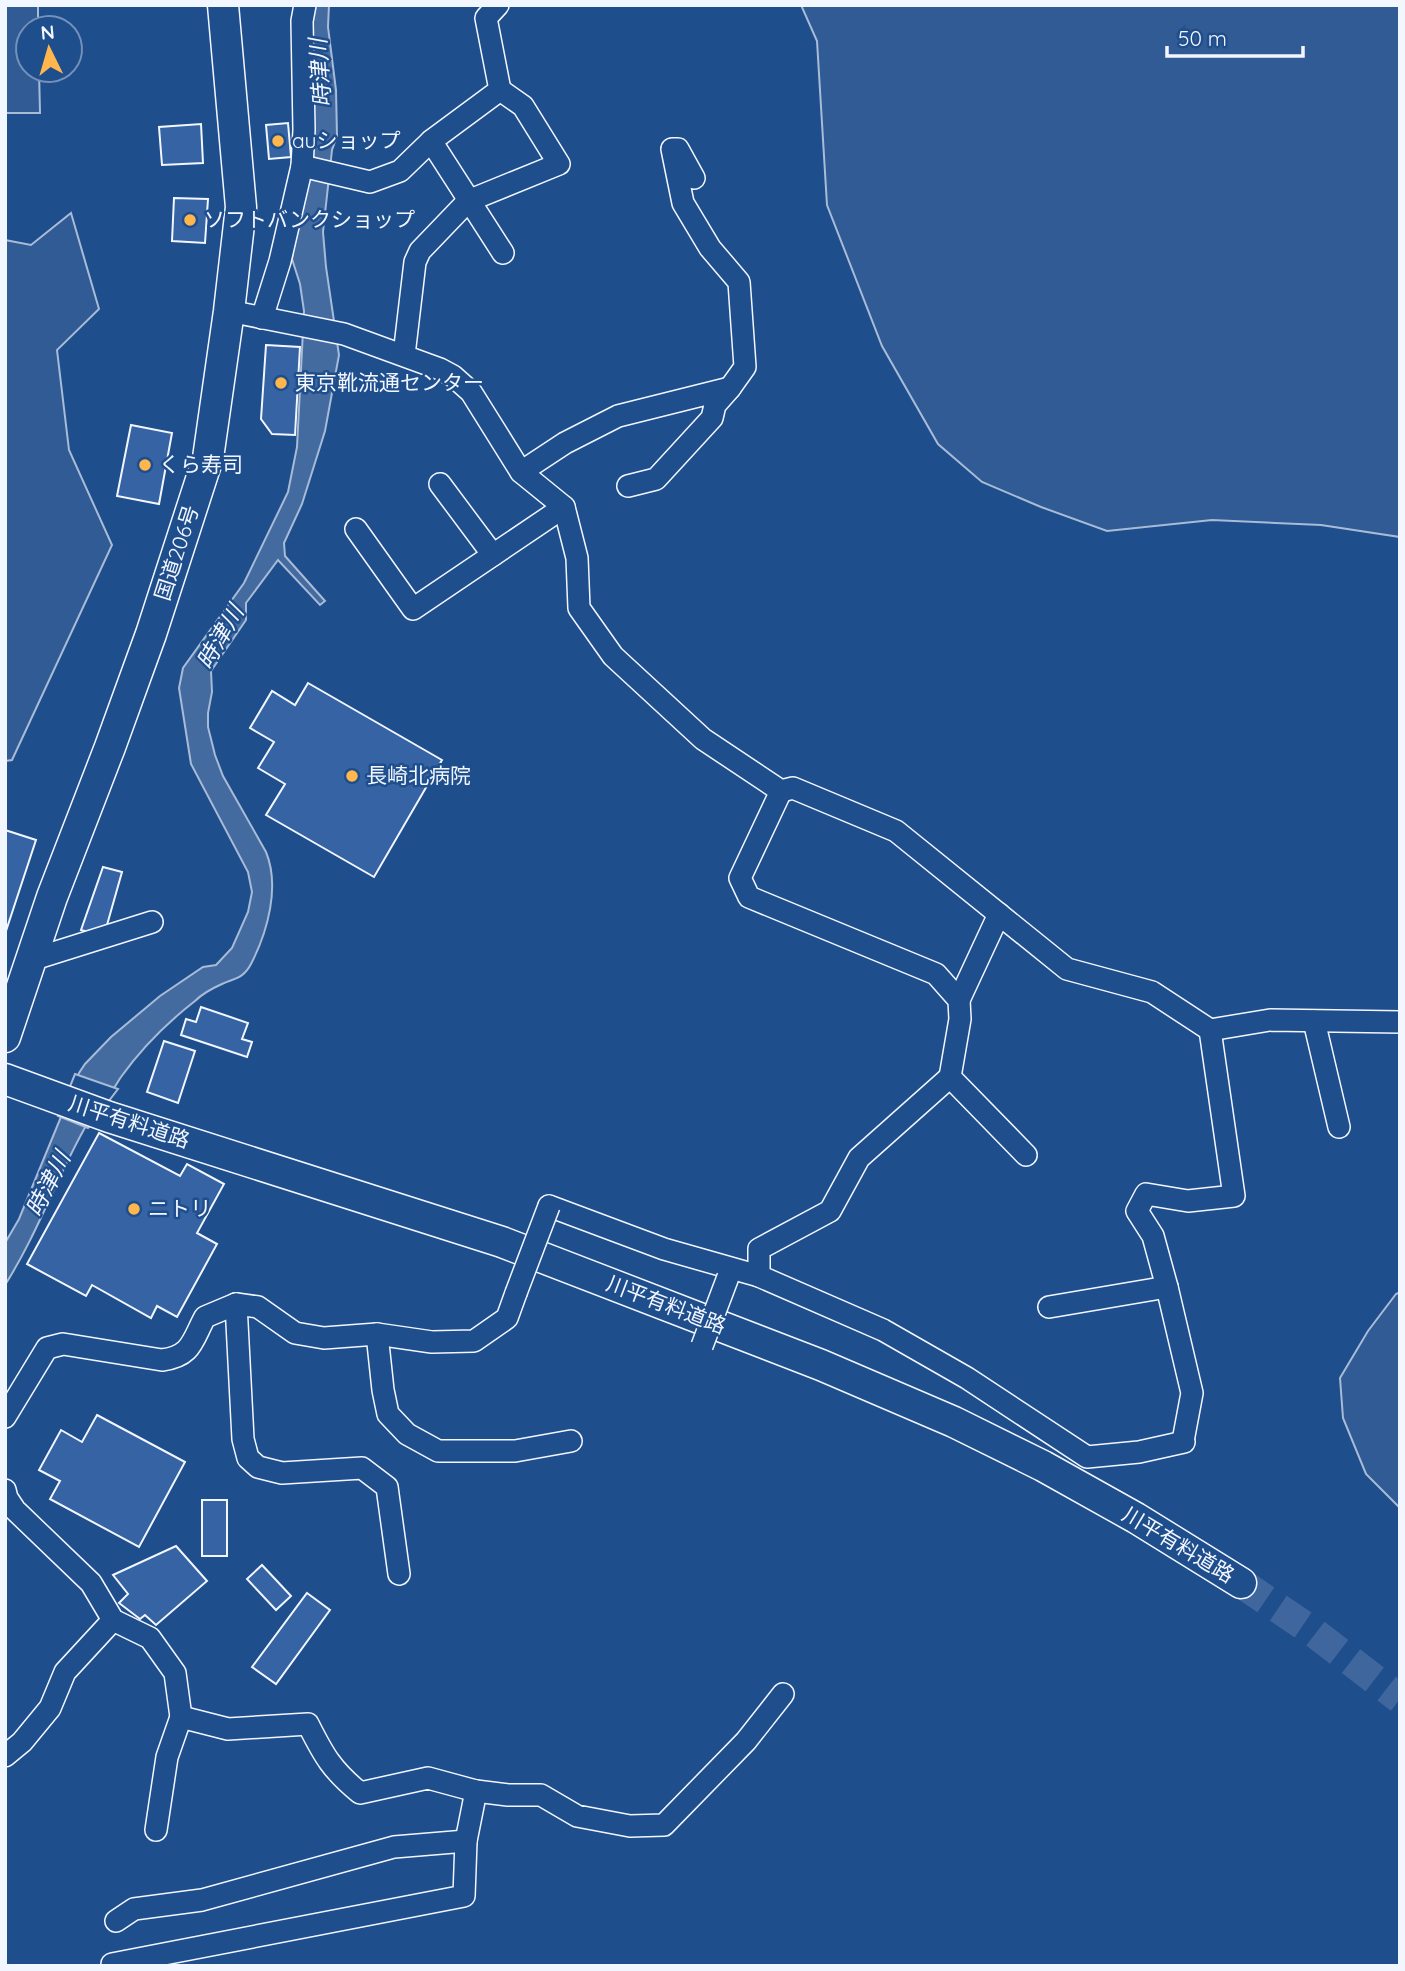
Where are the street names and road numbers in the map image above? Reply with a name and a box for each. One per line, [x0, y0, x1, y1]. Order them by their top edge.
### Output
street label: 国道206号 [148, 502, 204, 604]
street label: 川平有料道路 [65, 1089, 193, 1153]
street label: 川平有料道路 [603, 1269, 730, 1339]
street label: 川平有料道路 [1118, 1501, 1239, 1588]

